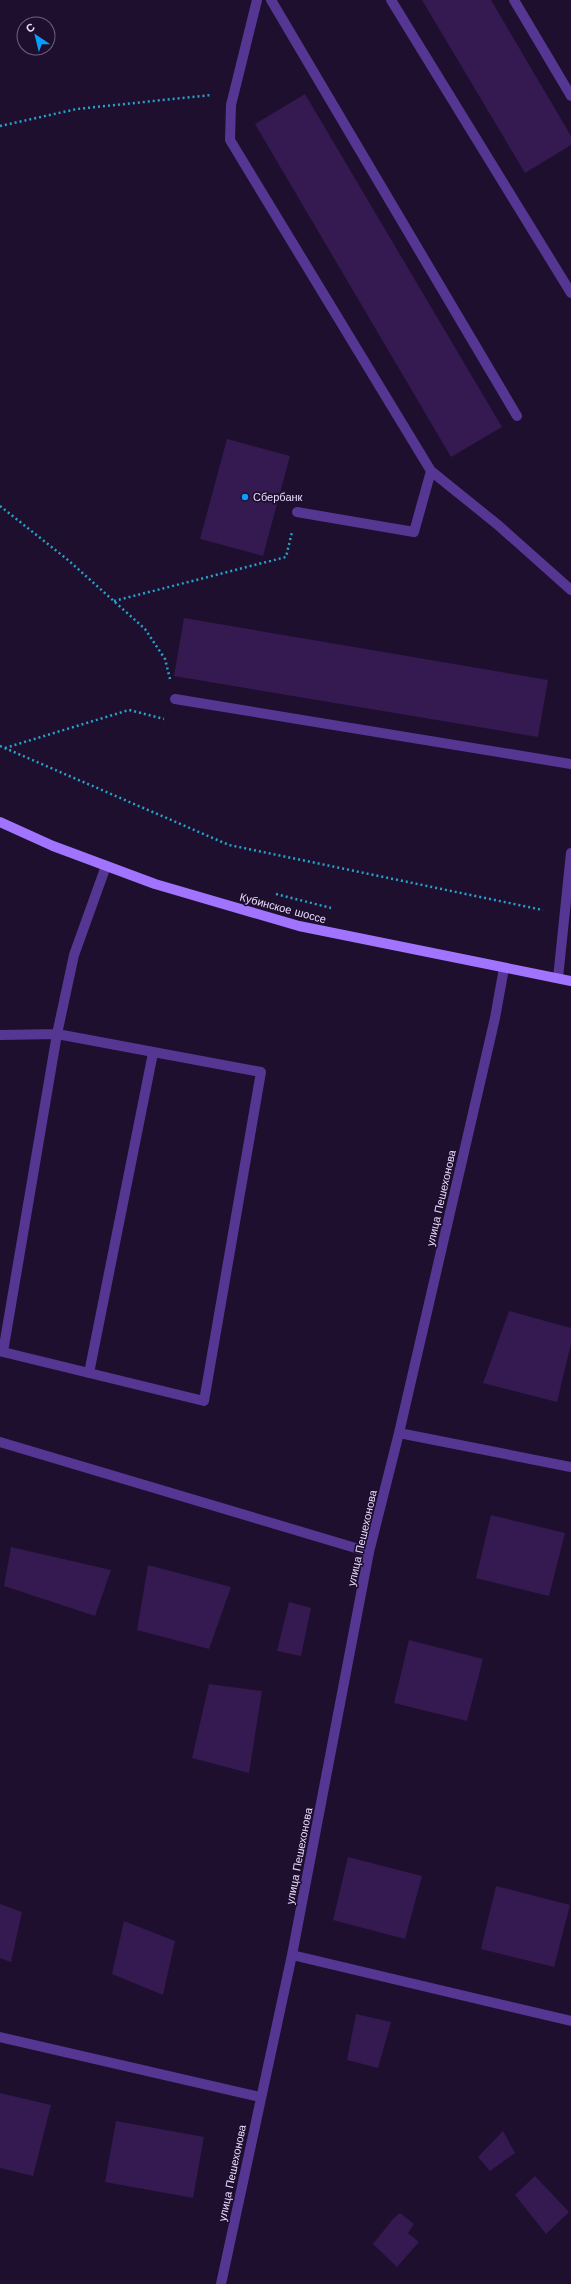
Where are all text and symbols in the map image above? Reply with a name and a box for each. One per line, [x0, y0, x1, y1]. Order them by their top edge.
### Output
north arrow [16, 16, 56, 56]
text: С [24, 21, 38, 36]
place label: Сбербанк [253, 491, 303, 504]
marker: Сбербанк [240, 492, 250, 502]
street label: Кубинское шоссе [238, 891, 328, 926]
street label: улица Пешехонова [424, 1148, 459, 1247]
street label: улица Пешехонова [345, 1488, 380, 1587]
street label: улица Пешехонова [284, 1806, 315, 1906]
street label: улица Пешехонова [216, 2123, 249, 2223]

